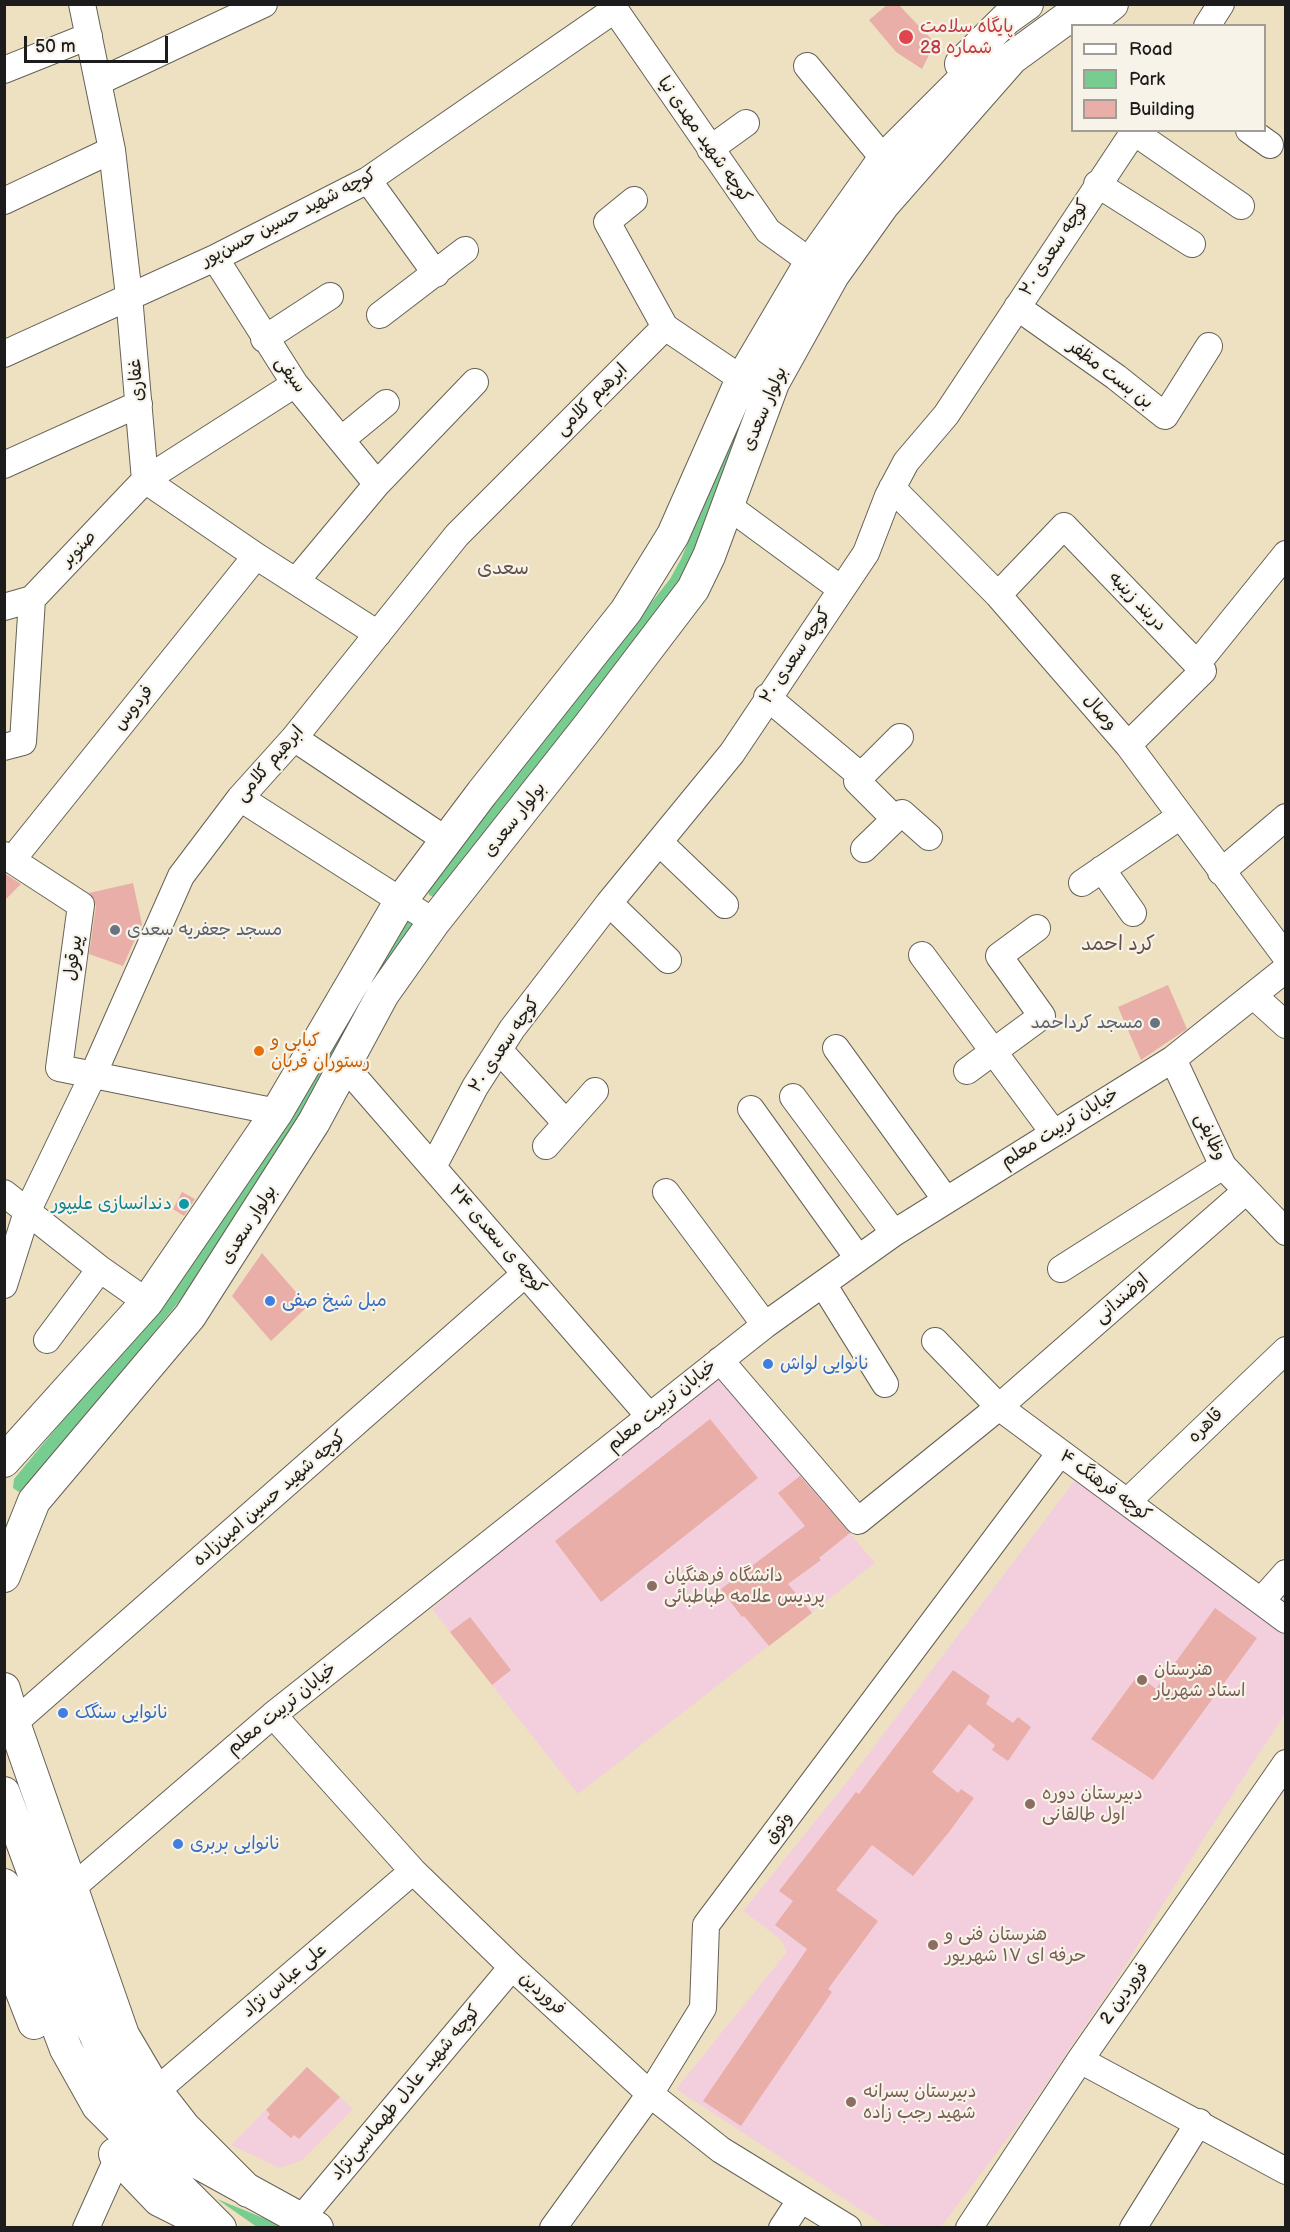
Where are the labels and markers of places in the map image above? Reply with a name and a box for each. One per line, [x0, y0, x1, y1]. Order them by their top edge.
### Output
place label: پایگاه سلامت شماره 28 [920, 16, 1013, 58]
marker: پایگاه سلامت شماره 28 [897, 28, 915, 46]
place label: مسجد جعفریه سعدی [127, 919, 282, 941]
marker: مسجد جعفریه سعدی [108, 923, 122, 937]
place label: مسجد کرداحمد [1031, 1012, 1143, 1034]
marker: مسجد کرداحمد [1148, 1016, 1162, 1030]
place label: کبابی و رستوران قربان [271, 1030, 370, 1072]
marker: کبابی و رستوران قربان [252, 1044, 266, 1058]
place label: دندانسازی علیپور [52, 1193, 172, 1215]
marker: دندانسازی علیپور [177, 1197, 191, 1211]
place label: مبل شیخ صفی [282, 1290, 387, 1312]
marker: مبل شیخ صفی [263, 1294, 277, 1308]
place label: نانوایی لواش [780, 1353, 869, 1375]
marker: نانوایی لواش [761, 1357, 775, 1371]
place label: دانشگاه فرهنگیان پردیس علامه طباطبائی [664, 1565, 825, 1608]
marker: دانشگاه فرهنگیان پردیس علامه طباطبائی [645, 1579, 659, 1593]
place label: هنرستان استاد شهریار [1154, 1659, 1245, 1702]
marker: هنرستان استاد شهریار [1135, 1673, 1149, 1687]
place label: نانوایی سنگک [75, 1702, 168, 1724]
marker: نانوایی سنگک [56, 1706, 70, 1720]
place label: دبیرستان دوره اول طالقانی [1042, 1783, 1143, 1826]
marker: دبیرستان دوره اول طالقانی [1023, 1797, 1037, 1811]
place label: نانوایی بربری [190, 1833, 280, 1855]
marker: نانوایی بربری [171, 1837, 185, 1851]
place label: هنرستان فنی و حرفه ای ۱۷ شهریور [945, 1924, 1086, 1966]
marker: هنرستان فنی و حرفه ای ۱۷ شهریور [926, 1938, 940, 1952]
place label: دبیرستان پسرانه شهید رجب زاده [863, 2081, 976, 2124]
marker: دبیرستان پسرانه شهید رجب زاده [844, 2095, 858, 2109]

